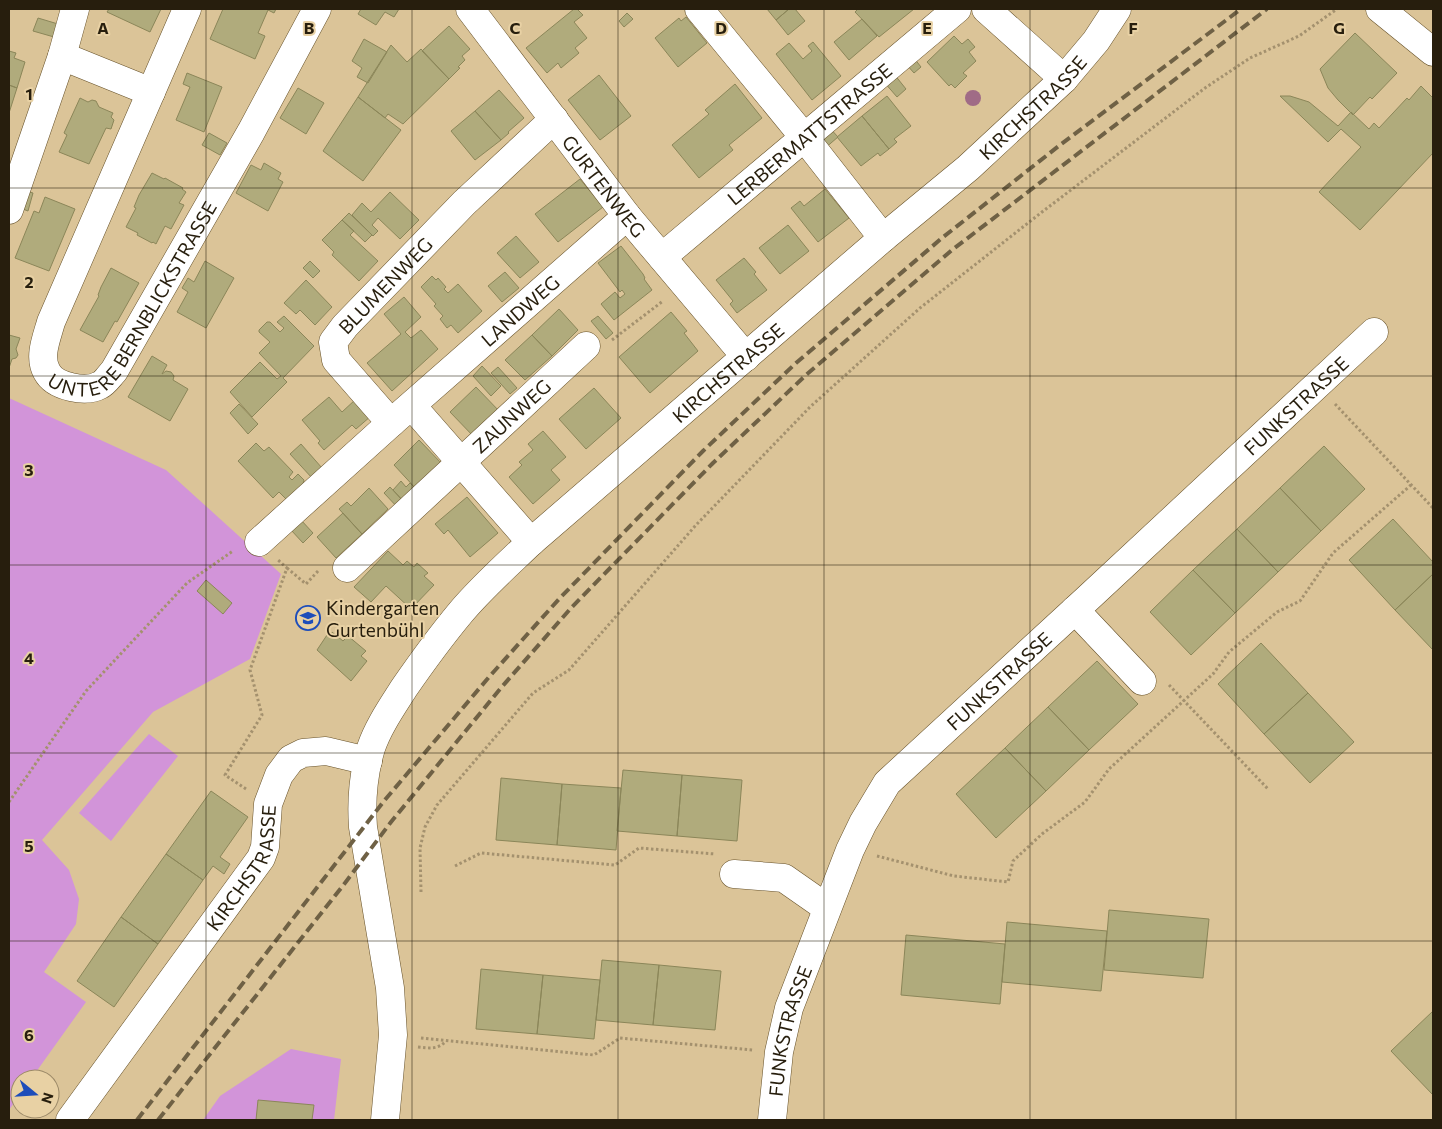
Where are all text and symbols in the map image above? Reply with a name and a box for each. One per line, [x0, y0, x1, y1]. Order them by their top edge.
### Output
text: A [97, 18, 109, 37]
text: B [304, 18, 315, 37]
text: C [510, 18, 521, 37]
text: D [715, 18, 727, 37]
text: E [922, 18, 932, 37]
text: F [1128, 18, 1138, 37]
text: G [1333, 18, 1345, 37]
street label: KIRCHSTRASSE [974, 50, 1091, 164]
street label: LERBERMATTSTRASSE [722, 58, 896, 209]
text: 1 [25, 84, 33, 103]
street label: GURTENWEG [558, 130, 651, 241]
street label: UNTERE BERNBLICKSTRASSE [44, 197, 221, 400]
street label: BLUMENWEG [333, 232, 436, 338]
street label: LANDWEG [476, 270, 564, 351]
text: 2 [24, 272, 34, 291]
street label: KIRCHSTRASSE [667, 318, 788, 427]
street label: FUNKSTRASSE [1238, 351, 1353, 459]
street label: ZAUNWEG [467, 374, 555, 457]
text: 3 [24, 460, 34, 479]
place label: Kindergarten Gurtenbühl [326, 596, 439, 641]
school or university icon: Kindergarten Gurtenbühl [295, 605, 321, 631]
street label: FUNKSTRASSE [941, 626, 1056, 734]
text: 4 [24, 648, 34, 667]
street label: KIRCHSTRASSE [201, 804, 279, 935]
text: 5 [24, 836, 34, 855]
street label: FUNKSTRASSE [763, 962, 816, 1098]
text: 6 [24, 1025, 34, 1044]
north arrow [10, 1069, 60, 1119]
text: N [38, 1091, 58, 1106]

